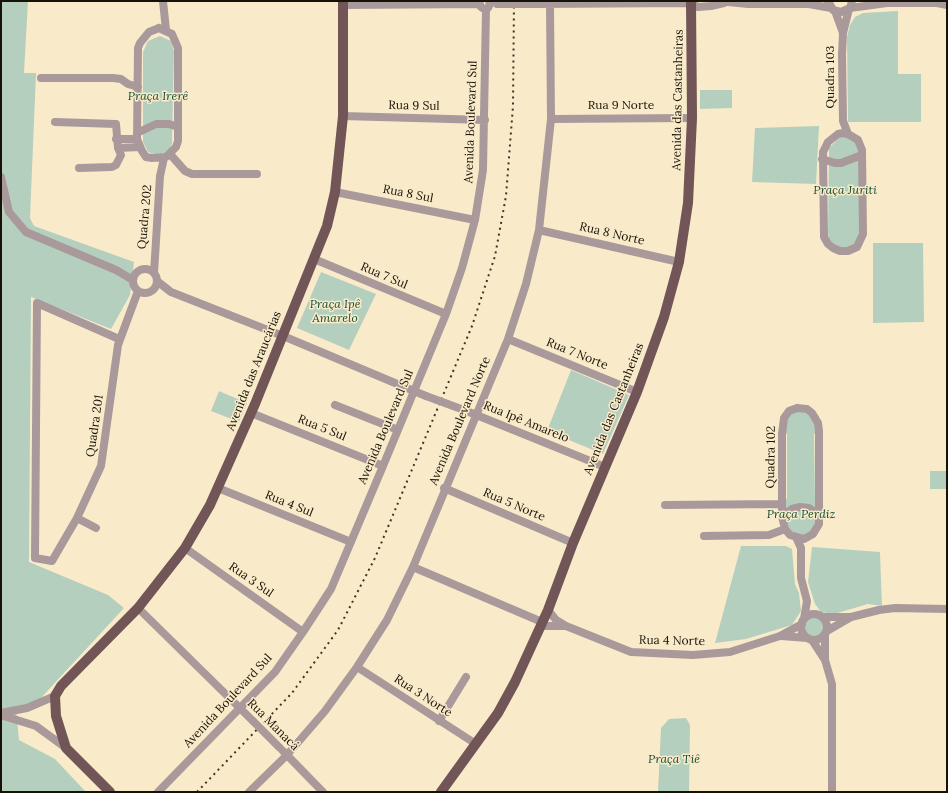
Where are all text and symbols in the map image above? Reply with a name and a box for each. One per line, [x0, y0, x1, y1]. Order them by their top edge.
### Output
street label: Avenida das Castanheiras [670, 29, 686, 171]
street label: Quadra 103 [824, 45, 838, 109]
street label: Avenida Boulevard Sul [462, 60, 480, 184]
park label: Praça Irerê [128, 90, 188, 104]
street label: Rua 9 Sul [388, 98, 440, 114]
street label: Rua 9 Norte [588, 99, 654, 113]
street label: Rua 8 Sul [382, 182, 434, 206]
street label: Quadra 202 [135, 184, 155, 250]
park label: Praça Juriti [813, 184, 877, 198]
street label: Rua 8 Norte [578, 220, 646, 248]
street label: Rua 7 Sul [358, 260, 410, 292]
park label: Praça Ipê Amarelo [310, 298, 360, 326]
street label: Avenida das Araucárias [223, 309, 285, 433]
street label: Rua 7 Norte [544, 335, 610, 373]
street label: Avenida das Castanheiras [581, 341, 647, 477]
street label: Avenida Boulevard Norte [426, 355, 494, 487]
street label: Avenida Boulevard Sul [355, 368, 417, 486]
street label: Quadra 201 [83, 394, 107, 458]
street label: Rua Ipê Amarelo [481, 398, 571, 446]
street label: Rua 5 Sul [296, 412, 348, 444]
street label: Quadra 102 [763, 426, 779, 488]
street label: Rua 5 Norte [481, 485, 547, 525]
street label: Rua 4 Sul [263, 488, 315, 520]
park label: Praça Perdiz [767, 508, 835, 522]
street label: Rua 3 Sul [226, 559, 276, 601]
street label: Rua 4 Norte [639, 633, 705, 649]
street label: Avenida Boulevard Sul [181, 651, 275, 751]
street label: Rua 3 Norte [391, 672, 455, 720]
street label: Rua Manacá [244, 696, 302, 754]
park label: Praça Tiê [648, 753, 700, 767]

